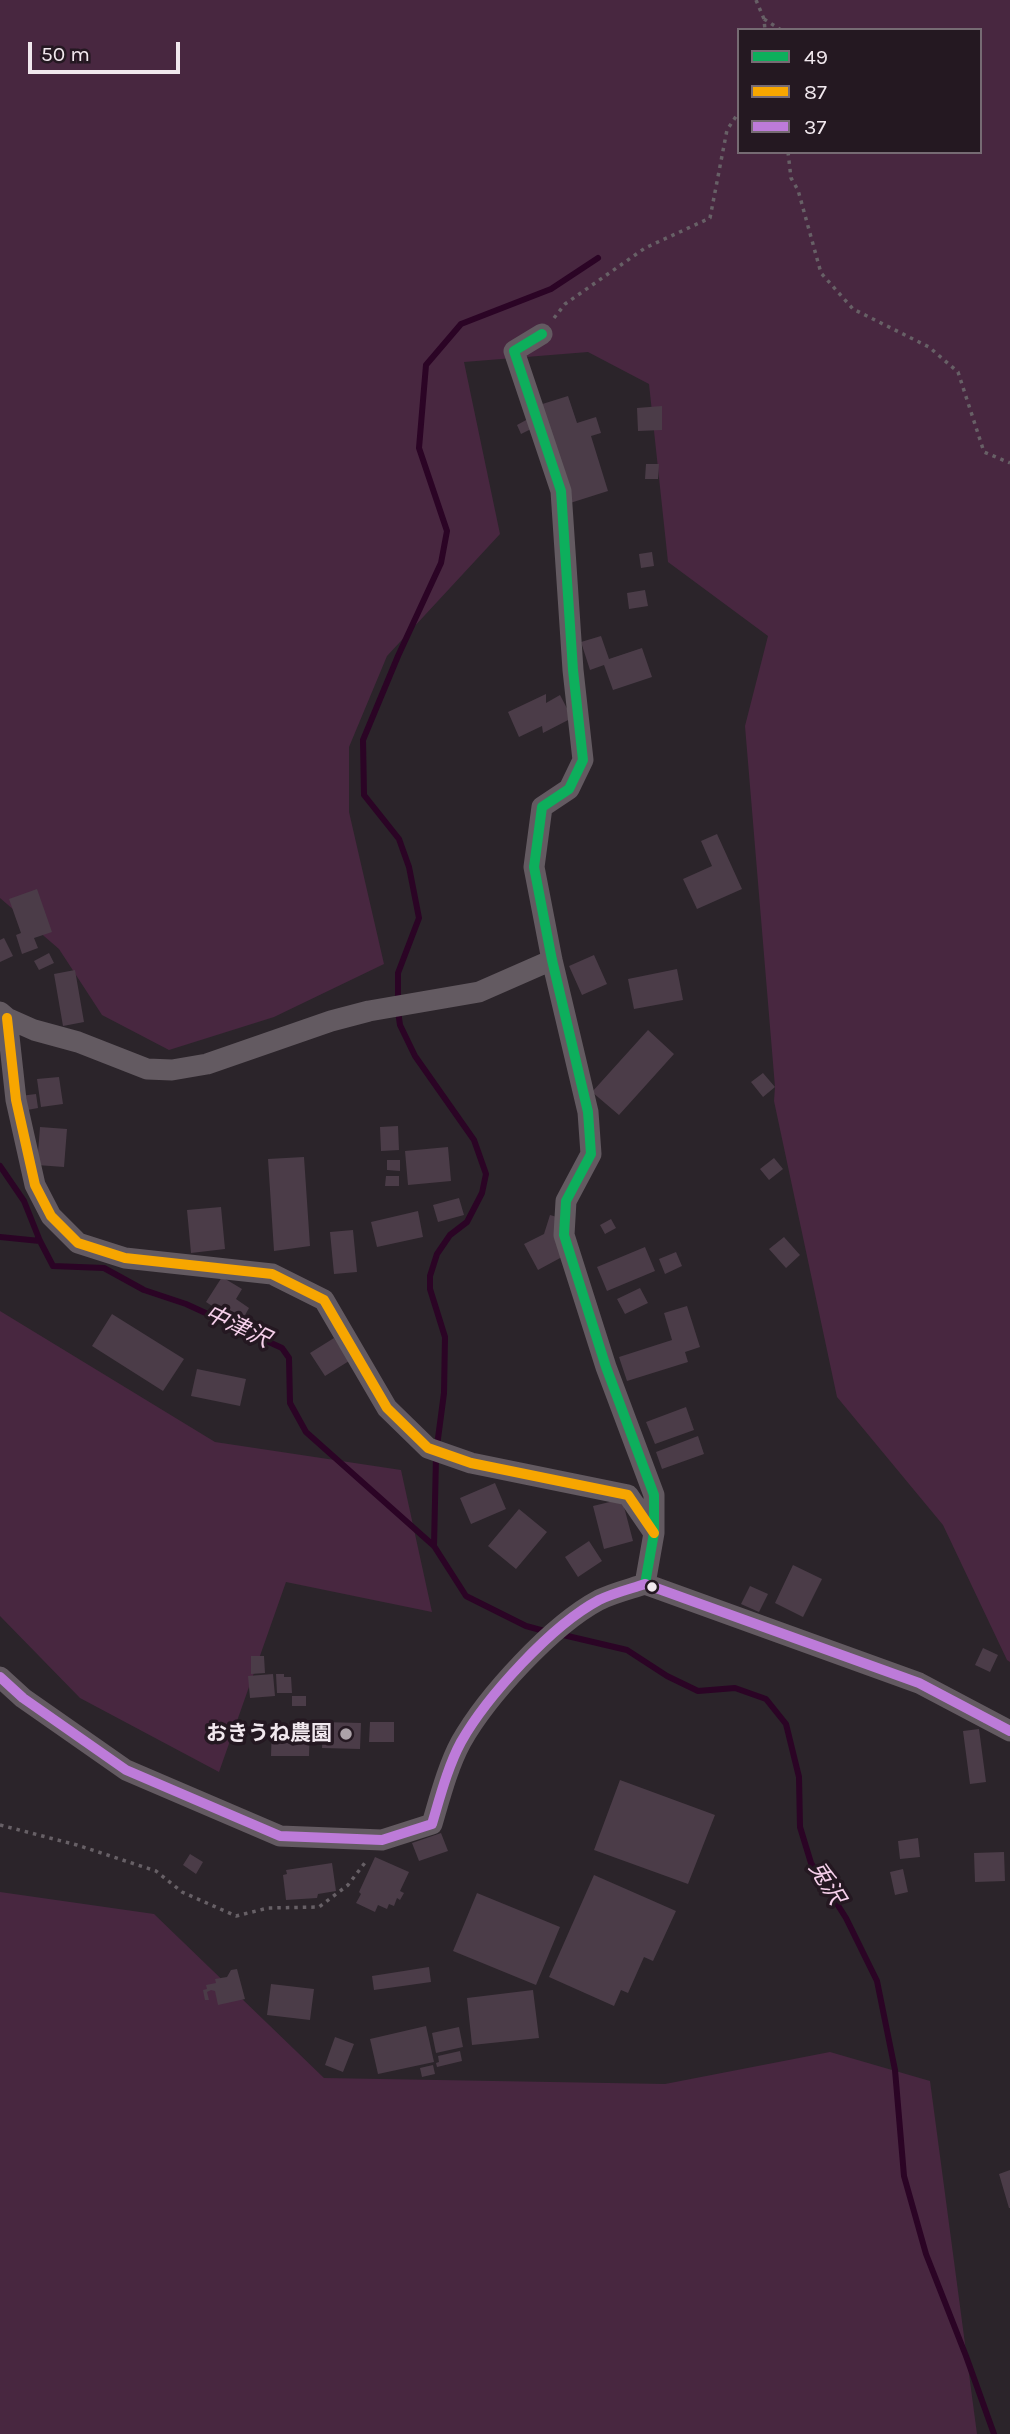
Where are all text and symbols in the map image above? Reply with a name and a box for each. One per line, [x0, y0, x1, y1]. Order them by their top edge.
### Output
scale bar [32, 28, 184, 72]
legend [737, 28, 982, 154]
text: 50 m [41, 42, 90, 66]
text: 49 [804, 45, 828, 69]
text: 87 [804, 80, 827, 104]
text: 37 [804, 115, 826, 139]
water label: 中津沢 [200, 1300, 274, 1354]
unlabelled marker [645, 1580, 659, 1594]
place label: おきうね農園 [206, 1721, 332, 1747]
marker: おきうね農園 [338, 1726, 354, 1742]
water label: 兎沢 [802, 1856, 850, 1910]

